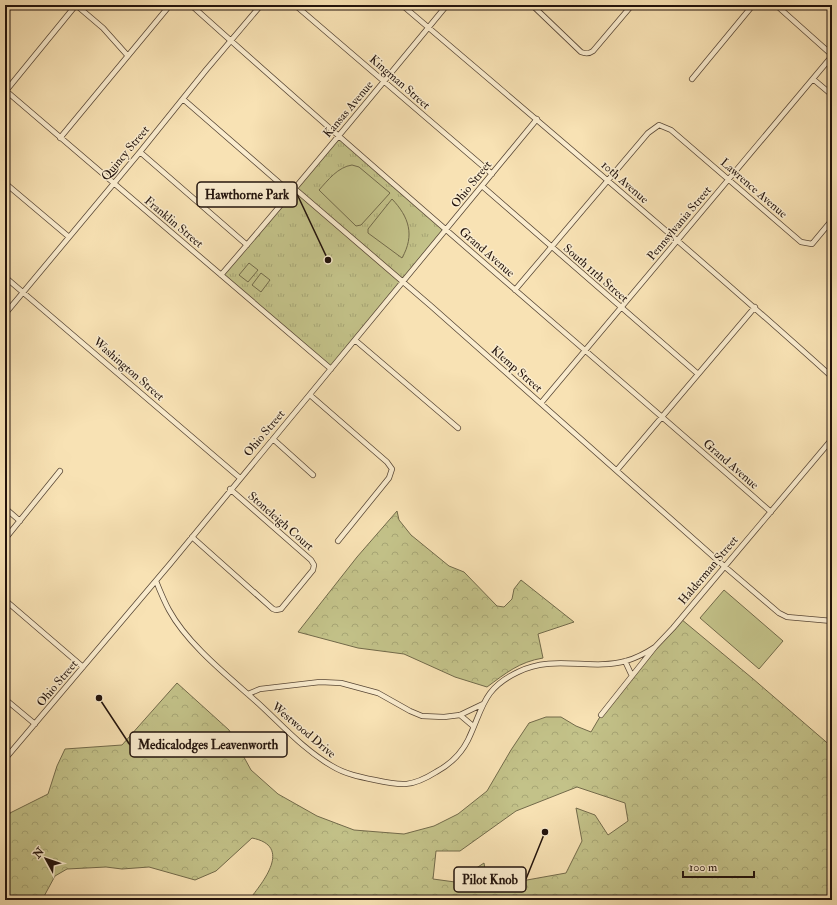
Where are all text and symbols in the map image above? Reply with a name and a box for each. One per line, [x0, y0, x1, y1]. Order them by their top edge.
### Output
street label: Kingman Street [366, 52, 433, 113]
street label: Kansas Avenue [320, 78, 377, 141]
street label: Quincy Street [98, 123, 153, 184]
street label: Lawrence Avenue [717, 155, 790, 221]
street label: Ohio Street [448, 158, 495, 211]
street label: 10th Avenue [598, 158, 651, 207]
callout: Hawthorne Park [197, 182, 297, 207]
street label: Pennsylvania Street [644, 183, 715, 263]
text: Hawthorne Park [205, 187, 290, 203]
street label: Franklin Street [141, 193, 206, 251]
street label: Grand Avenue [456, 224, 518, 281]
street label: South 11th Street [560, 241, 631, 306]
street label: Washington Street [89, 334, 167, 404]
street label: Klemp Street [488, 343, 546, 396]
street label: Ohio Street [241, 407, 288, 460]
street label: Grand Avenue [700, 436, 762, 493]
street label: Stoneleigh Court [245, 489, 317, 554]
street label: Halderman Street [675, 533, 742, 608]
street label: Ohio Street [34, 657, 81, 710]
street label: Westwood Drive [268, 699, 339, 761]
callout: Medicalodges Leavenworth [130, 732, 287, 757]
text: Medicalodges Leavenworth [137, 737, 279, 754]
north arrow [26, 839, 66, 879]
text: N [30, 844, 48, 862]
scale bar [683, 853, 754, 879]
text: 100 m [689, 860, 718, 875]
callout: Pilot Knob [454, 867, 526, 892]
text: Pilot Knob [462, 872, 519, 888]

